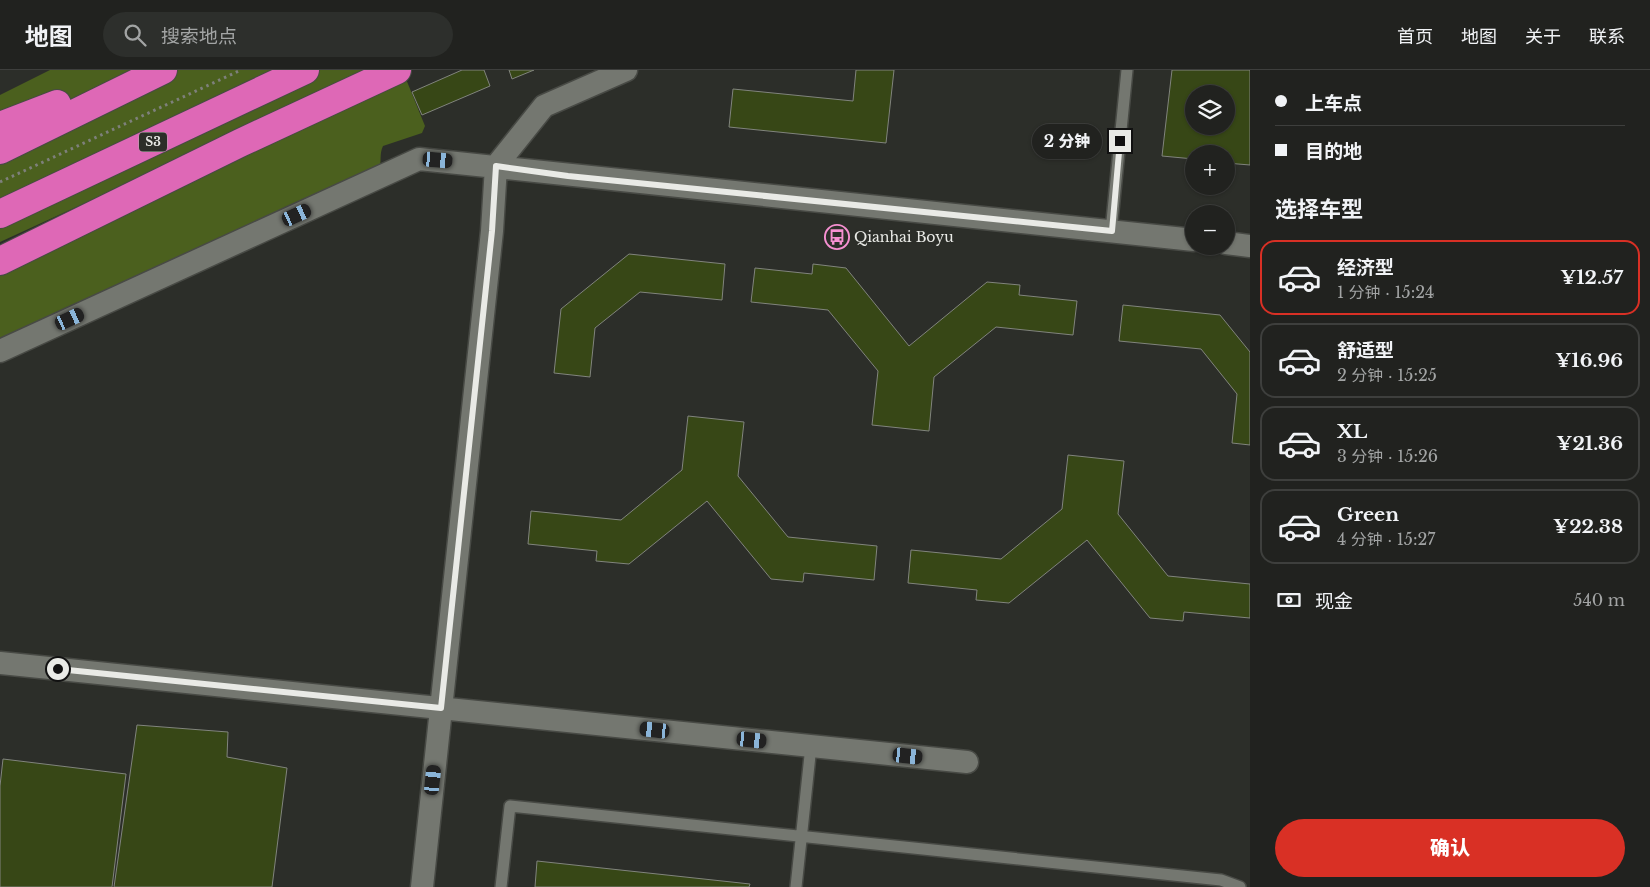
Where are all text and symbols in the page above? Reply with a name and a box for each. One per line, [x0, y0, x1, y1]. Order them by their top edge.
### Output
search box [103, 12, 453, 57]
icon: search [121, 21, 149, 49]
text: 地图 [25, 22, 73, 51]
text: 搜索地点 [161, 25, 237, 48]
text: 首页 [1397, 26, 1433, 48]
text: 地图 [1461, 26, 1497, 48]
text: 关于 [1525, 26, 1561, 48]
text: 联系 [1589, 26, 1625, 48]
map controls [1185, 85, 1235, 255]
button: layers [1185, 85, 1235, 135]
text: 上车点 [1305, 92, 1362, 115]
callout: 2 分钟 [1032, 124, 1102, 158]
route end [1109, 130, 1131, 152]
text: 2 分钟 [1044, 131, 1090, 151]
road number: S3 [139, 132, 167, 152]
text: 目的地 [1305, 140, 1362, 163]
button: + [1185, 145, 1235, 195]
car [422, 151, 453, 169]
text: 选择车型 [1275, 196, 1363, 223]
car [280, 202, 313, 228]
button: − [1185, 205, 1235, 255]
bus stop icon: Qianhai Boyu [824, 224, 850, 250]
place label: Qianhai Boyu [854, 228, 954, 246]
icon: car [1277, 255, 1322, 300]
text: 经济型 [1337, 256, 1394, 279]
text: ¥12.57 [1560, 266, 1623, 289]
text: 1 分钟 · 15:24 [1337, 282, 1434, 302]
car [53, 306, 86, 332]
icon: car [1277, 338, 1322, 383]
text: 舒适型 [1337, 339, 1394, 362]
text: ¥16.96 [1555, 349, 1623, 372]
text: 2 分钟 · 15:25 [1337, 365, 1437, 385]
text: XL [1337, 420, 1367, 443]
icon: car [1277, 421, 1322, 466]
text: ¥21.36 [1556, 432, 1623, 455]
text: 3 分钟 · 15:26 [1337, 446, 1438, 466]
text: Green [1337, 503, 1399, 526]
icon: car [1277, 504, 1322, 549]
text: ¥22.38 [1553, 515, 1623, 538]
text: 4 分钟 · 15:27 [1337, 529, 1435, 549]
icon: cash [1275, 586, 1303, 614]
text: 现金 [1315, 590, 1353, 613]
text: 540 m [1573, 590, 1625, 610]
route start [47, 658, 69, 680]
car [639, 721, 670, 739]
car [736, 731, 767, 749]
car [892, 747, 923, 765]
car [423, 764, 442, 796]
button: 确认 [1275, 819, 1625, 877]

